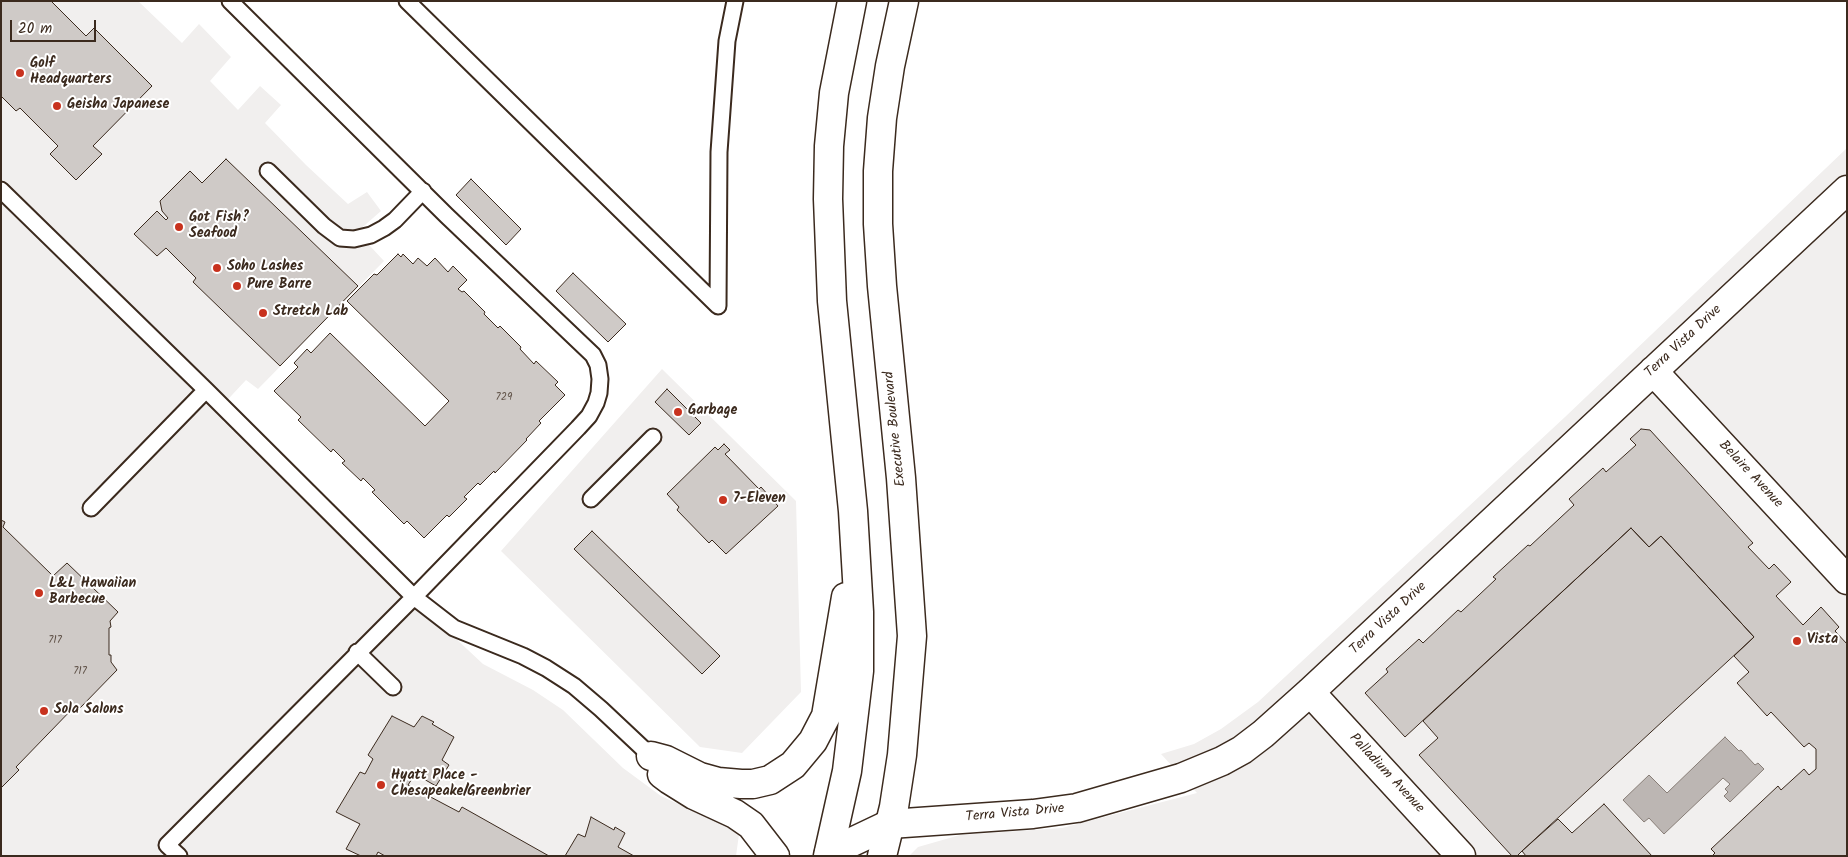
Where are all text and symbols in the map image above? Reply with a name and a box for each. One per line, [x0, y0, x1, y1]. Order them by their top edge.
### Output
scale bar [12, 10, 99, 42]
text: 20 m [18, 17, 52, 41]
place label: Golf Headquarters [30, 57, 112, 90]
marker: Golf Headquarters [14, 67, 26, 79]
place label: Geisha Japanese [67, 98, 169, 114]
marker: Geisha Japanese [51, 100, 63, 112]
place label: Got Fish? Seafood [189, 211, 250, 243]
marker: Got Fish? Seafood [173, 221, 185, 233]
place label: Soho Lashes [227, 260, 303, 276]
marker: Soho Lashes [211, 262, 223, 274]
place label: Pure Barre [247, 278, 312, 294]
marker: Pure Barre [231, 280, 243, 292]
street label: Terra Vista Drive [1642, 302, 1726, 382]
place label: Stretch Lab [273, 305, 348, 321]
marker: Stretch Lab [257, 307, 269, 319]
street label: Executive Boulevard [882, 371, 910, 487]
house number: 729 [496, 391, 512, 405]
place label: Garbage [688, 404, 737, 420]
marker: Garbage [672, 406, 684, 418]
street label: Belaire Avenue [1714, 438, 1786, 512]
place label: 7-Eleven [733, 492, 786, 508]
marker: 7-Eleven [717, 494, 729, 506]
place label: L&L Hawaiian Barbecue [49, 577, 136, 610]
street label: Terra Vista Drive [1347, 579, 1431, 659]
marker: L&L Hawaiian Barbecue [33, 587, 45, 599]
place label: Vista [1807, 633, 1838, 649]
house number: 717 [48, 634, 62, 648]
marker: Vista [1791, 635, 1803, 647]
house number: 717 [73, 665, 87, 679]
place label: Sola Salons [54, 703, 124, 719]
marker: Sola Salons [38, 705, 50, 717]
street label: Palladium Avenue [1345, 731, 1427, 817]
place label: Hyatt Place - Chesapeake/Greenbrier [391, 769, 531, 802]
marker: Hyatt Place - Chesapeake/Greenbrier [375, 779, 387, 791]
street label: Terra Vista Drive [965, 801, 1065, 827]

